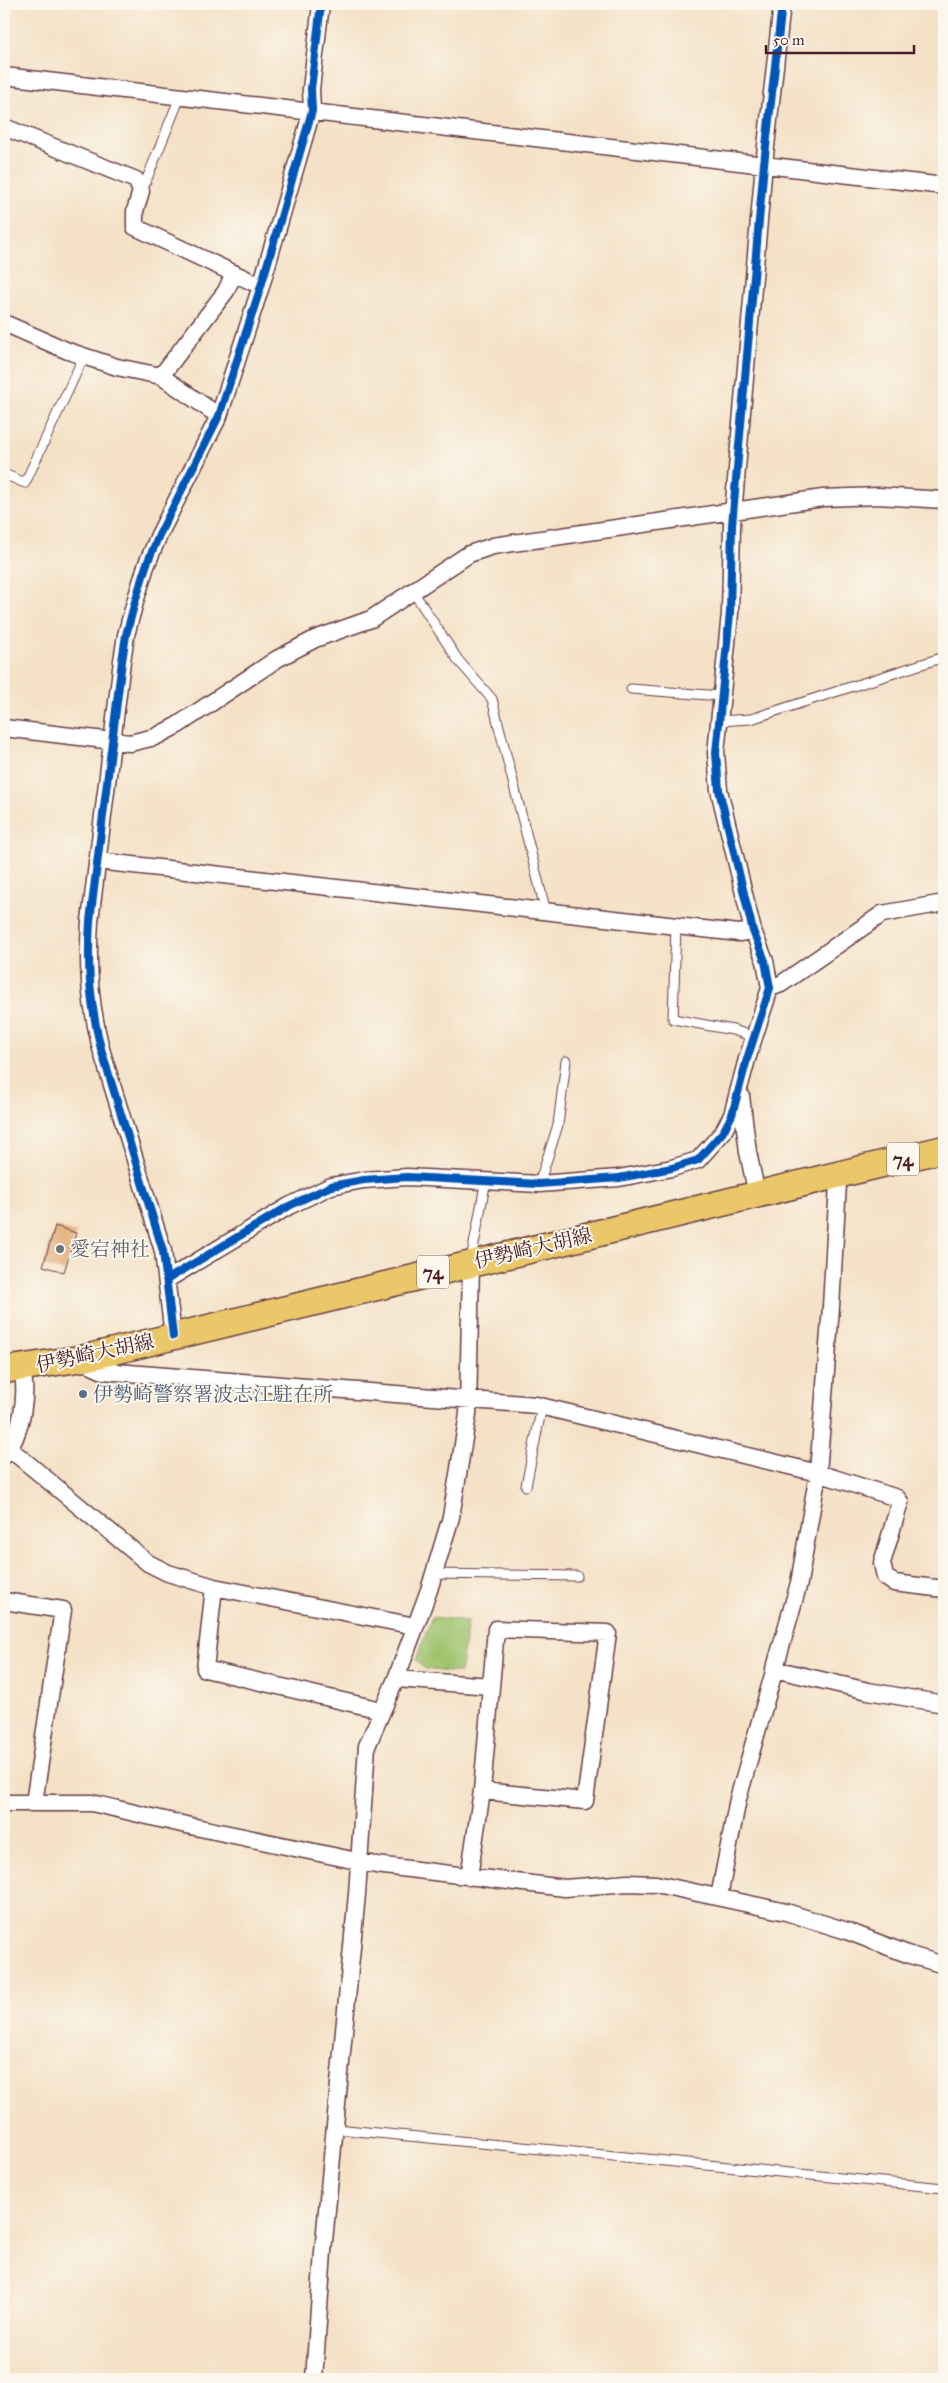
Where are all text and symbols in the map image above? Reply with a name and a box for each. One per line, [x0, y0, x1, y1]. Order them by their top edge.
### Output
scale bar [766, 22, 913, 54]
text: 50 m [773, 31, 805, 49]
road number: 74 [887, 1142, 919, 1176]
street label: 伊勢崎大胡線 [472, 1223, 594, 1273]
place label: 愛宕神社 [70, 1237, 150, 1261]
marker: 愛宕神社 [54, 1243, 66, 1255]
road number: 74 [417, 1256, 449, 1288]
street label: 伊勢崎大胡線 [34, 1329, 156, 1377]
place label: 伊勢崎警察署波志江駐在所 [93, 1382, 333, 1406]
marker: 伊勢崎警察署波志江駐在所 [77, 1388, 89, 1400]

